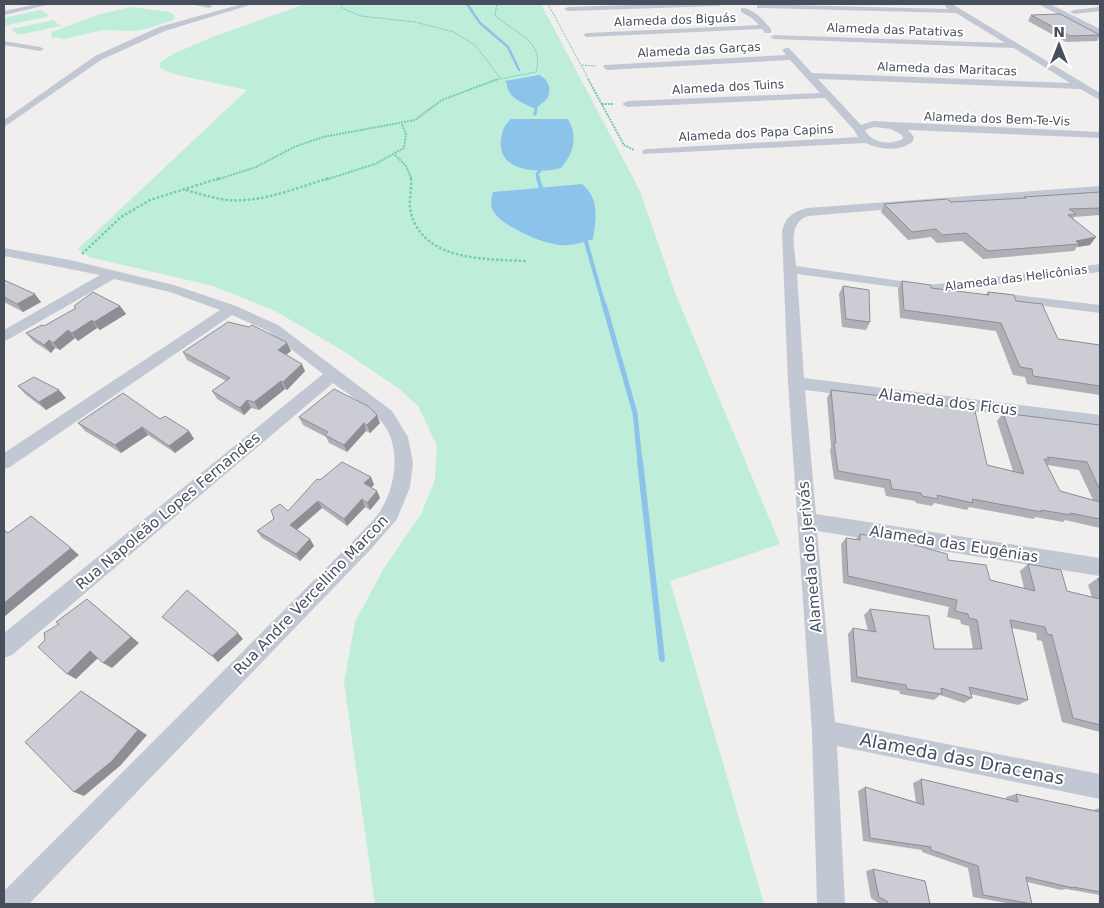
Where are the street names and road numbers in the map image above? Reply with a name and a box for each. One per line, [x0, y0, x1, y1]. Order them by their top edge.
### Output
street label: Alameda dos Biguás [614, 11, 736, 29]
street label: Alameda das Patativas [826, 21, 964, 39]
street label: Alameda das Garças [637, 40, 761, 60]
street label: Alameda das Maritacas [877, 60, 1017, 78]
street label: Alameda dos Tuins [672, 77, 784, 97]
street label: Alameda dos Bem-Te-Vis [924, 109, 1070, 129]
street label: Alameda dos Papa Capins [678, 122, 834, 144]
street label: Alameda das Helicônias [944, 262, 1088, 294]
street label: Alameda dos Ficus [878, 385, 1019, 419]
street label: Rua Napoleão Lopes Fernandes [72, 428, 264, 593]
street label: Alameda dos Jerivás [794, 480, 826, 634]
street label: Rua Andre Vercellino Marcon [230, 511, 392, 679]
street label: Alameda das Eugênias [868, 522, 1040, 566]
street label: Alameda das Dracenas [858, 728, 1066, 789]

